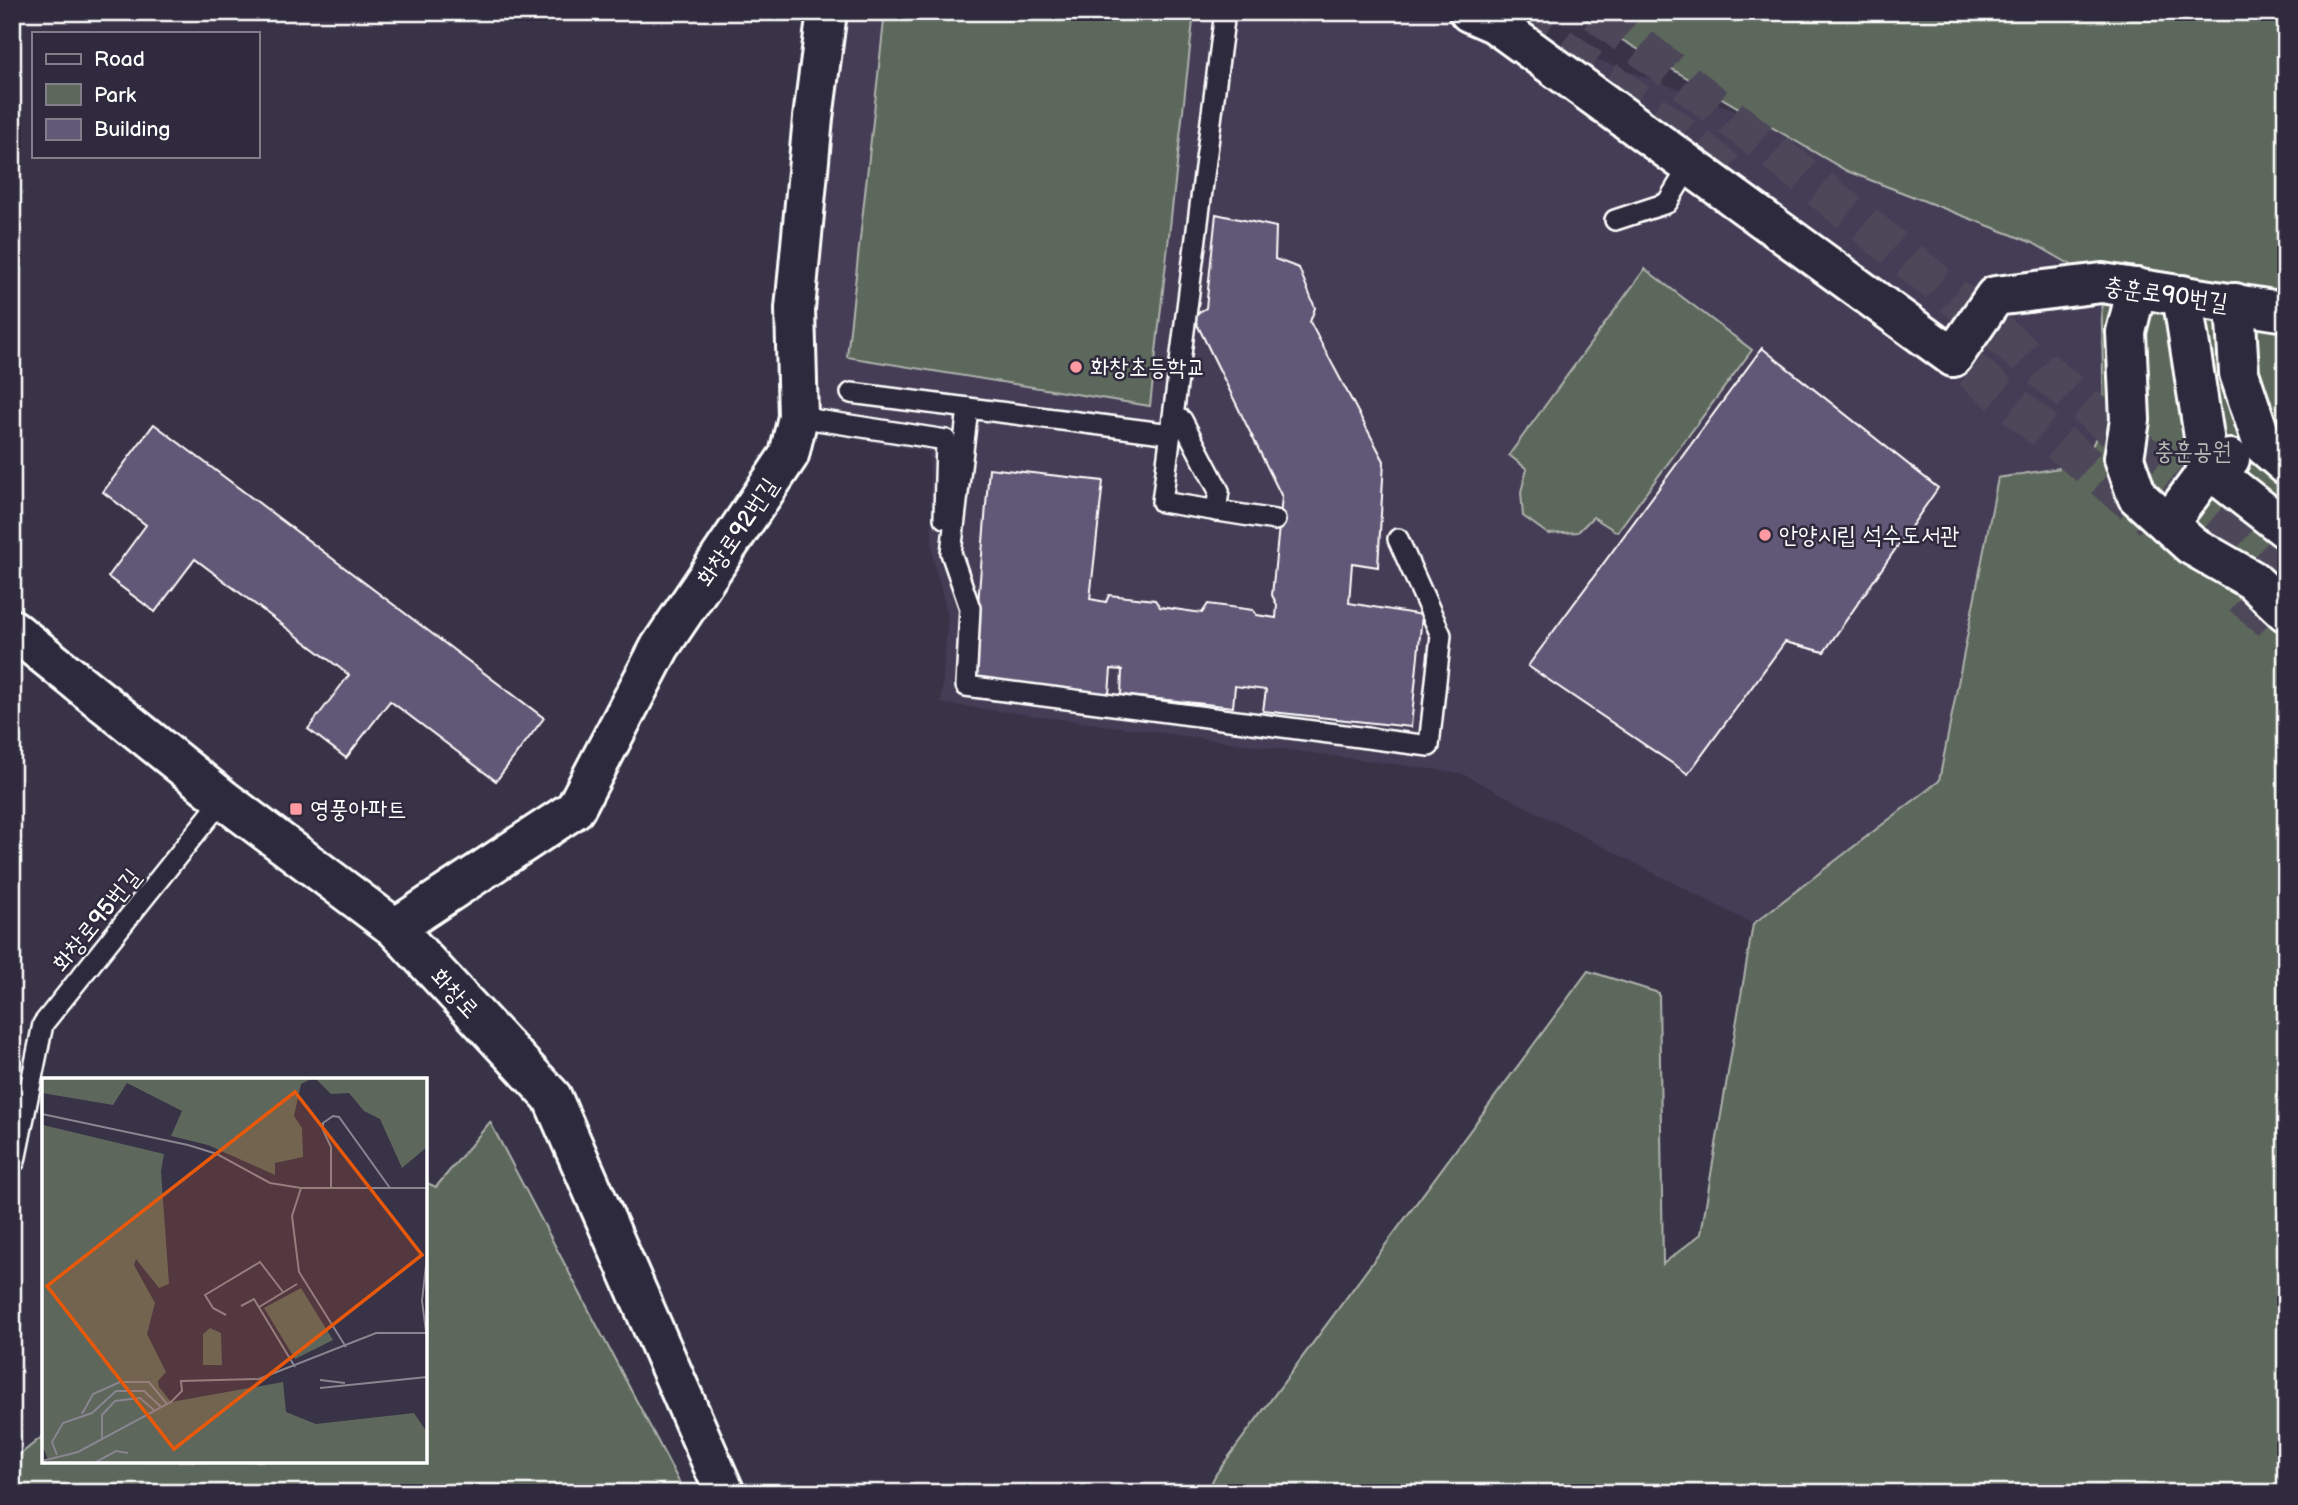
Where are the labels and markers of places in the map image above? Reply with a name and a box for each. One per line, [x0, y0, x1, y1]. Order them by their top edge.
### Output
place label: 화창초등학교 [1090, 353, 1206, 382]
marker: 화창초등학교 [1068, 359, 1084, 375]
place label: 안양시립 석수도서관 [1779, 521, 1959, 550]
marker: 안양시립 석수도서관 [1757, 527, 1773, 543]
place label: 영풍아파트 [310, 795, 407, 824]
marker: 영풍아파트 [288, 801, 304, 817]

